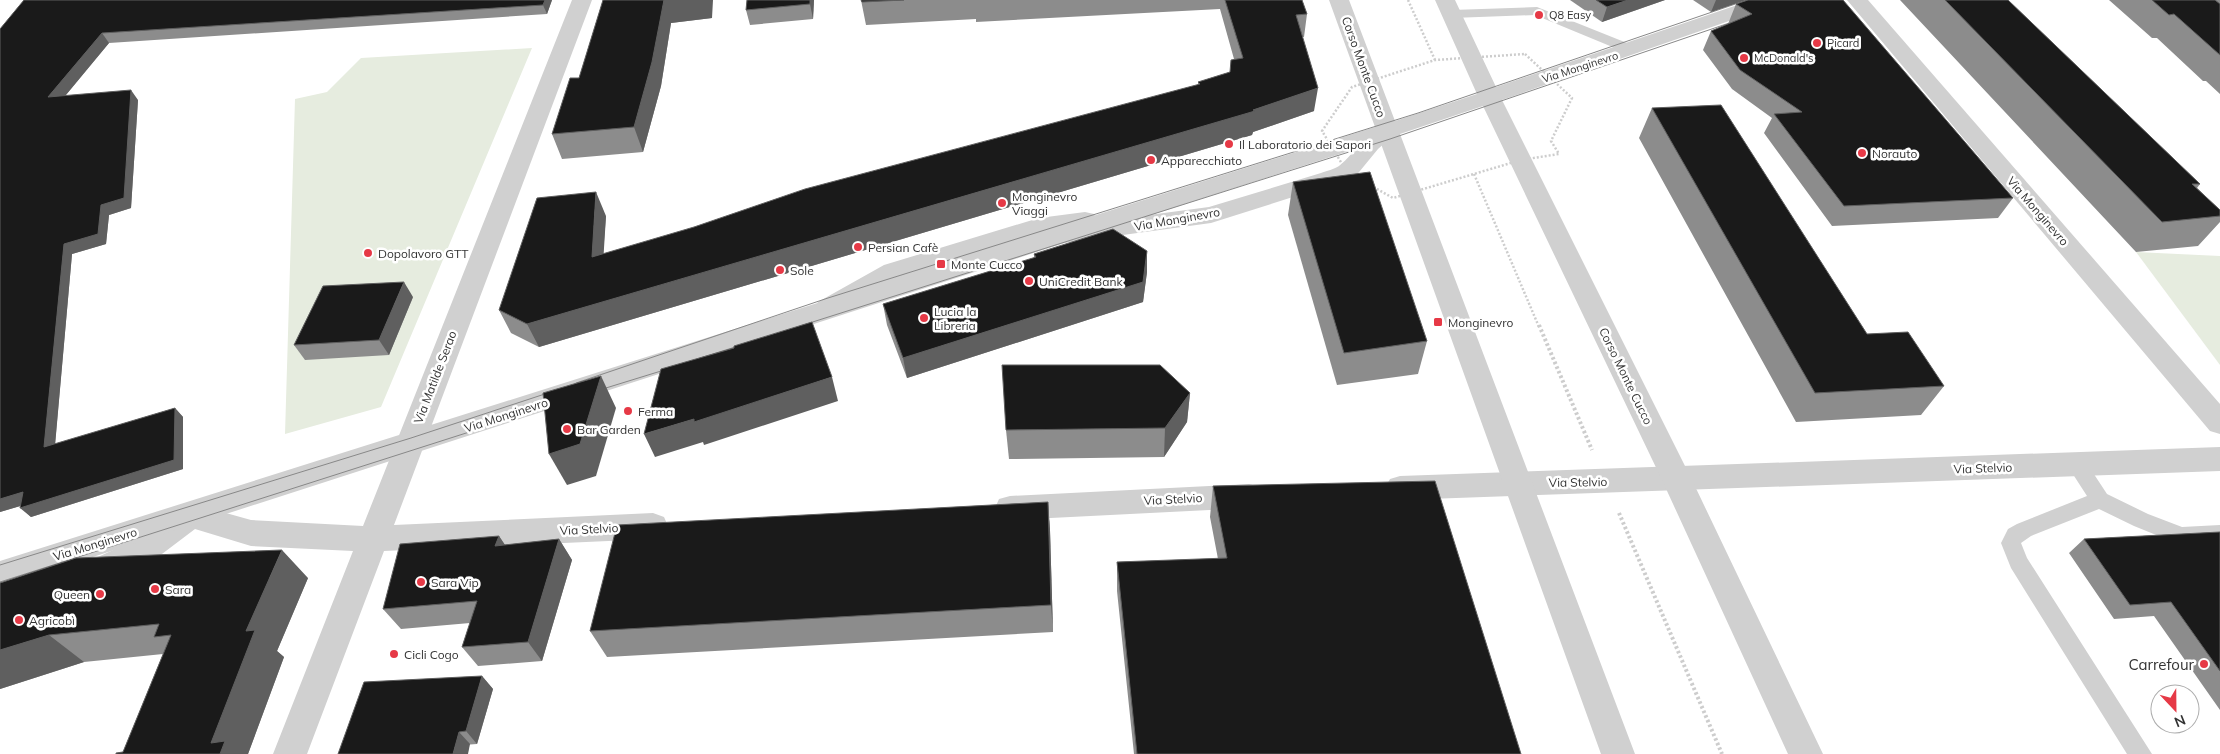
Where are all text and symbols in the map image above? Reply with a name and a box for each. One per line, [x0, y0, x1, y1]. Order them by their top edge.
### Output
place label: Q8 Easy [1549, 8, 1591, 22]
marker: Q8 Easy [1533, 9, 1545, 21]
street label: Corso Monte Cucco [1339, 14, 1389, 120]
place label: Picard [1827, 36, 1859, 50]
marker: Picard [1811, 37, 1823, 49]
street label: Via Monginevro [1540, 48, 1620, 86]
place label: McDonald's [1754, 51, 1814, 65]
marker: McDonald's [1738, 52, 1750, 64]
place label: Il Laboratorio dei Sapori [1239, 137, 1371, 152]
marker: Il Laboratorio dei Sapori [1223, 138, 1235, 150]
place label: Norauto [1872, 146, 1917, 161]
marker: Norauto [1856, 147, 1868, 159]
place label: Apparecchiato [1161, 153, 1242, 168]
marker: Apparecchiato [1145, 154, 1157, 166]
street label: Via Monginevro [2004, 173, 2072, 249]
place label: Monginevro Viaggi [1012, 189, 1077, 218]
marker: Monginevro Viaggi [996, 197, 1008, 209]
street label: Via Monginevro [1133, 204, 1221, 234]
place label: Persian Cafè [868, 240, 938, 255]
marker: Persian Cafè [852, 241, 864, 253]
place label: Dopolavoro GTT [378, 246, 469, 261]
marker: Dopolavoro GTT [362, 247, 374, 259]
place label: Monte Cucco [951, 257, 1023, 272]
marker: Monte Cucco [935, 258, 947, 270]
place label: Sole [790, 263, 814, 278]
marker: Sole [774, 264, 786, 276]
place label: UniCredit Bank [1039, 274, 1123, 289]
marker: UniCredit Bank [1023, 275, 1035, 287]
place label: Lucia la Libreria [934, 304, 977, 333]
marker: Lucia la Libreria [918, 312, 930, 324]
place label: Monginevro [1448, 315, 1513, 330]
marker: Monginevro [1432, 316, 1444, 328]
street label: Corso Monte Cucco [1596, 325, 1656, 427]
street label: Via Matilde Serao [410, 328, 460, 426]
street label: Via Monginevro [462, 394, 550, 436]
place label: Ferma [638, 404, 673, 419]
marker: Ferma [622, 405, 634, 417]
place label: Bar Garden [577, 422, 641, 437]
marker: Bar Garden [561, 423, 573, 435]
street label: Via Stelvio [1953, 459, 2013, 477]
street label: Via Stelvio [1549, 474, 1608, 490]
street label: Via Stelvio [1143, 490, 1203, 508]
street label: Via Stelvio [559, 520, 619, 538]
street label: Via Monginevro [51, 524, 139, 564]
place label: Sara Vip [431, 575, 479, 590]
marker: Sara Vip [415, 576, 427, 588]
place label: Sara [165, 582, 191, 597]
marker: Sara [149, 583, 161, 595]
place label: Queen [54, 587, 90, 602]
marker: Queen [94, 588, 106, 600]
place label: Agricobì [29, 613, 75, 628]
marker: Agricobì [13, 614, 25, 626]
place label: Cicli Cogo [404, 647, 459, 662]
marker: Cicli Cogo [388, 648, 400, 660]
place label: Carrefour [2129, 655, 2195, 674]
marker: Carrefour [2198, 658, 2210, 670]
north arrow [2150, 684, 2200, 734]
text: N [2172, 711, 2188, 731]

